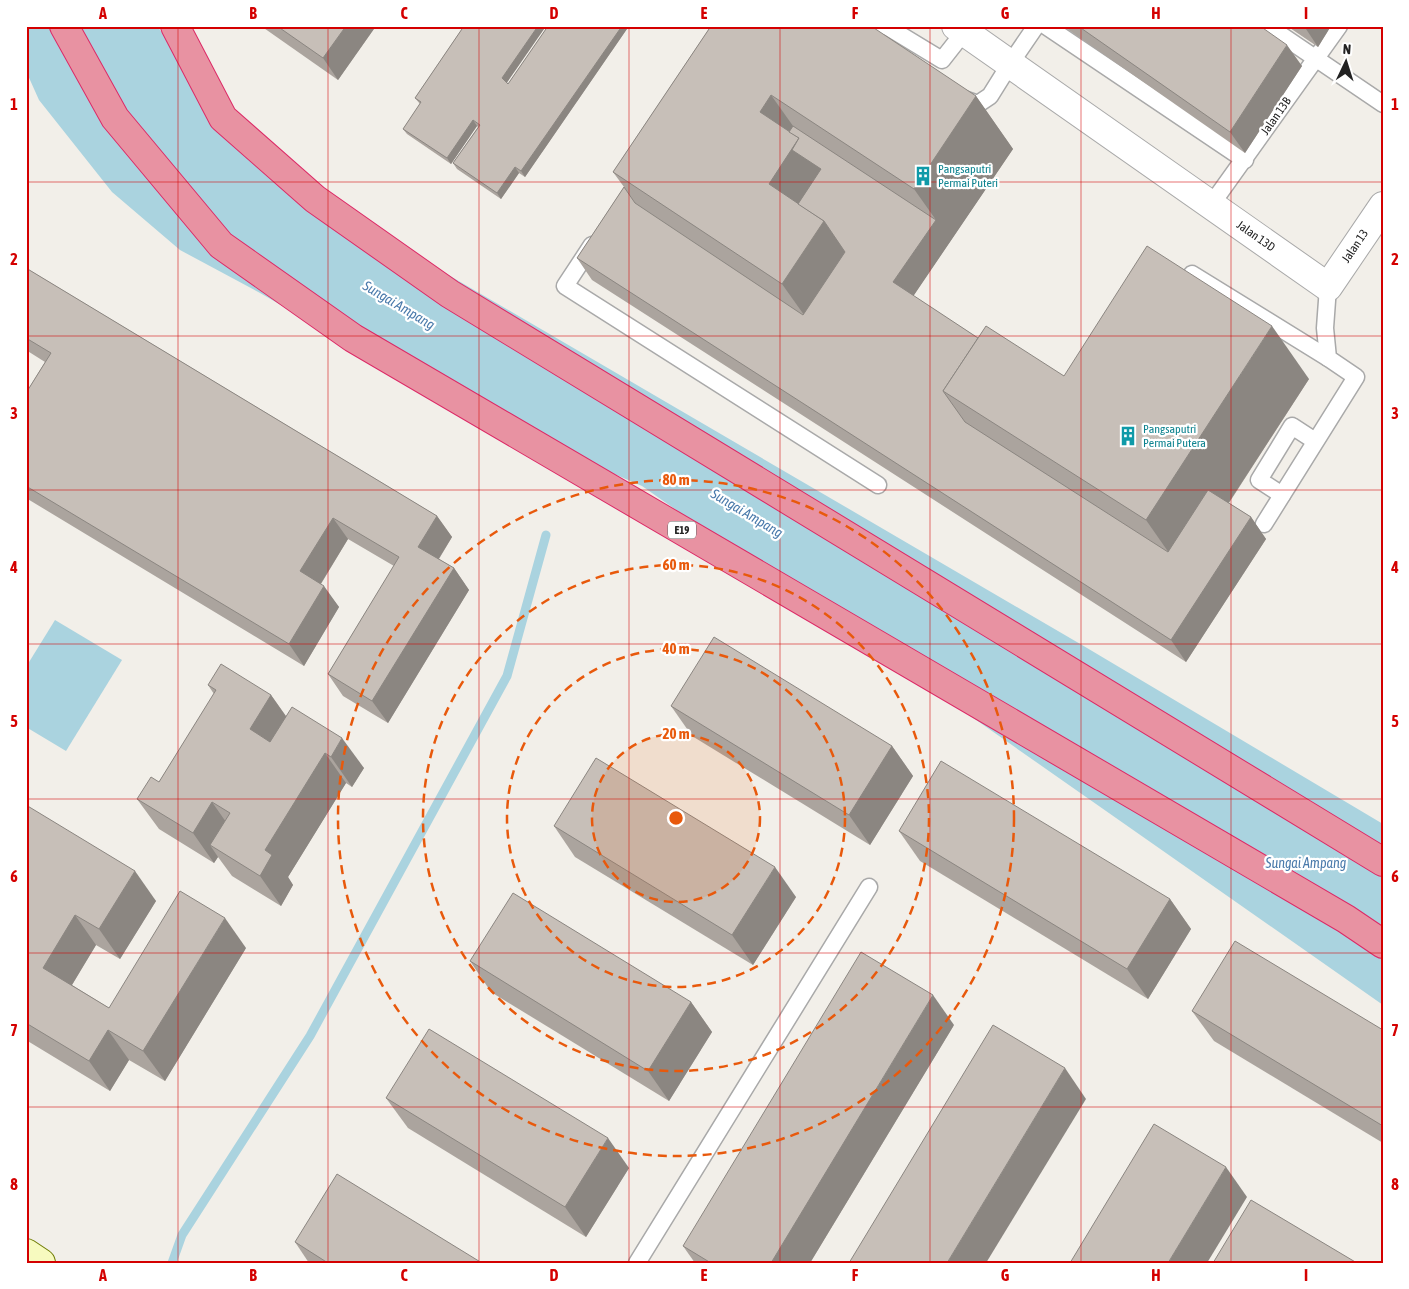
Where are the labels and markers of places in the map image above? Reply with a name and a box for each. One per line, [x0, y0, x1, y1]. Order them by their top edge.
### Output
place label: Pangsaputri Permai Puteri [938, 162, 998, 190]
building icon: Pangsaputri Permai Puteri [912, 165, 934, 187]
place label: Pangsaputri Permai Putera [1143, 422, 1206, 450]
building icon: Pangsaputri Permai Putera [1117, 425, 1139, 447]
centre of rings [667, 809, 685, 827]

